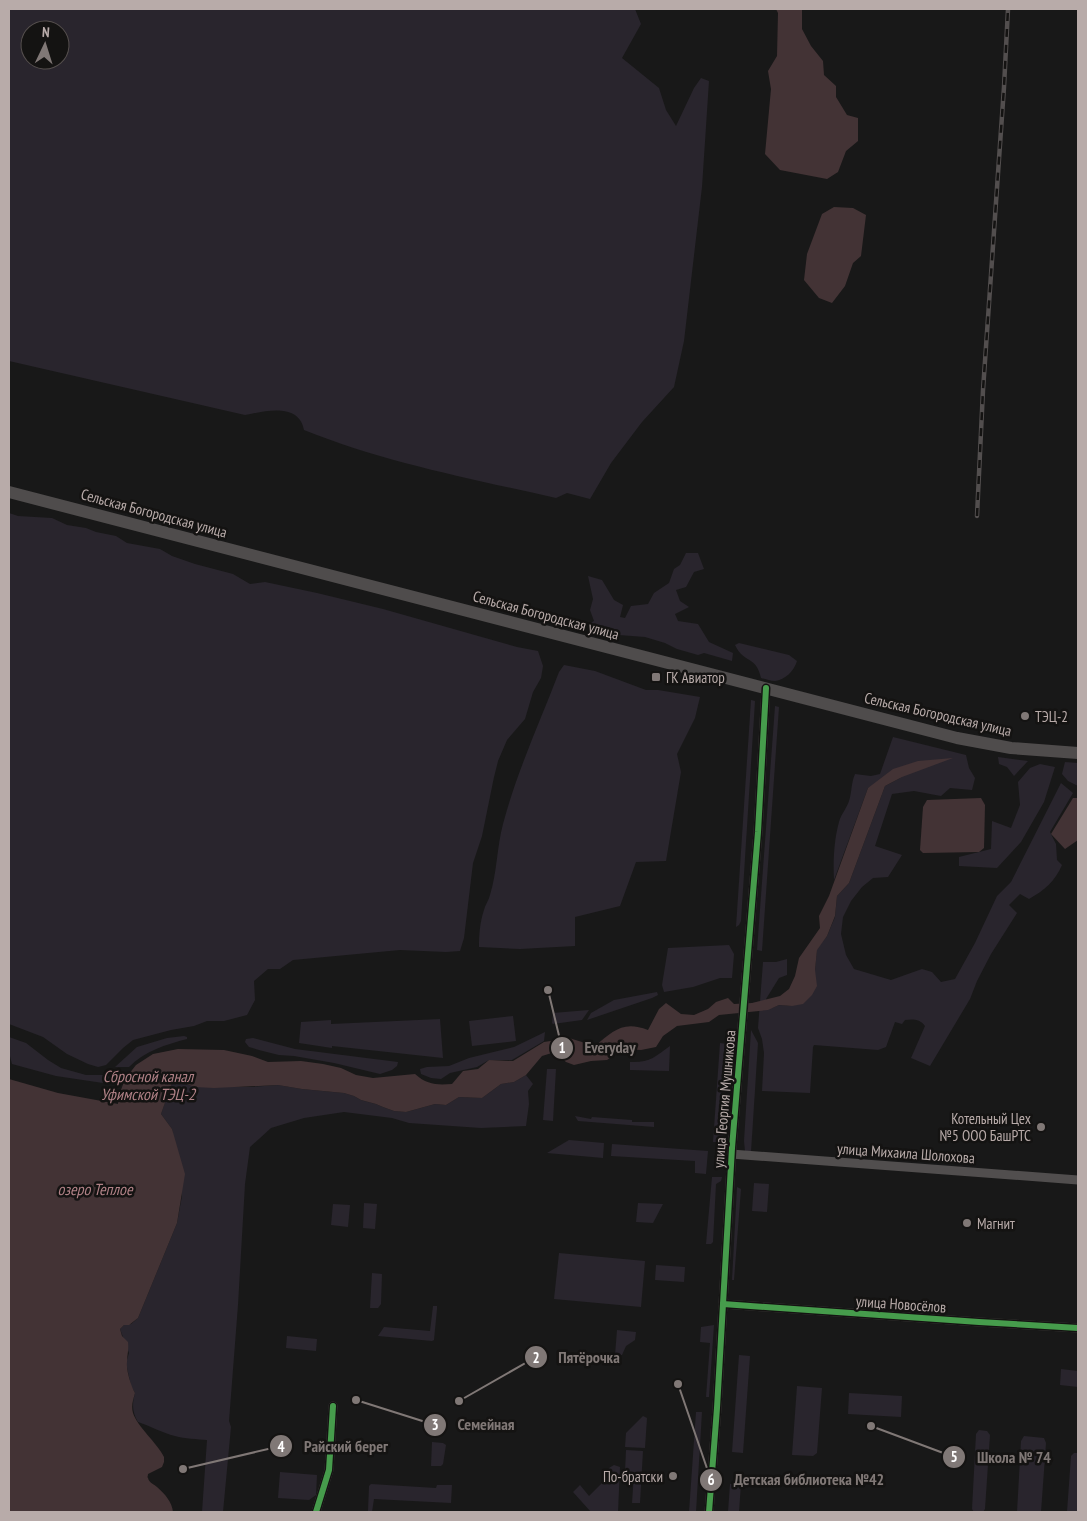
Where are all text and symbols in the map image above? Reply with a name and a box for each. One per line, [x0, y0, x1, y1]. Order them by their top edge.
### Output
north arrow [20, 20, 70, 70]
text: N [42, 23, 50, 41]
street label: Сельская Богородская улица [79, 484, 229, 542]
street label: Сельская Богородская улица [471, 586, 621, 644]
place label: ГК Авиатор [666, 668, 725, 687]
marker: ГК Авиатор [650, 671, 662, 683]
street label: Сельская Богородская улица [863, 688, 1013, 740]
place label: ТЭЦ-2 [1035, 707, 1068, 726]
marker: ТЭЦ-2 [1019, 710, 1031, 722]
street label: улица Георгия Мушникова [709, 1029, 739, 1169]
callout: Everyday [549, 1032, 645, 1063]
text: Everyday [584, 1037, 636, 1057]
text: 1 [558, 1038, 566, 1057]
water label: Сбросной канал Уфимской ТЭЦ-2 [101, 1066, 197, 1104]
place label: Котельный Цех №5 ООО БашРТС [940, 1109, 1031, 1145]
marker: Котельный Цех №5 ООО БашРТС [1035, 1121, 1047, 1133]
street label: улица Михаила Шолохова [837, 1139, 975, 1167]
water label: озеро Теплое [57, 1179, 134, 1199]
place label: Магнит [977, 1214, 1015, 1233]
marker: Магнит [961, 1217, 973, 1229]
street label: улица Новосёлов [855, 1291, 947, 1317]
callout: Пятёрочка [523, 1342, 630, 1373]
text: Пятёрочка [558, 1347, 620, 1367]
text: 2 [532, 1348, 540, 1367]
callout: Семейная [423, 1409, 525, 1440]
text: Семейная [457, 1414, 515, 1434]
text: 3 [431, 1415, 439, 1434]
callout: Райский берег [269, 1431, 398, 1462]
text: Райский берег [304, 1436, 389, 1456]
text: 4 [277, 1437, 285, 1456]
callout: Школа № 74 [942, 1441, 1060, 1472]
text: 5 [950, 1447, 958, 1466]
text: Школа № 74 [977, 1447, 1051, 1467]
callout: Детская библиотека №42 [699, 1464, 894, 1495]
place label: По-братски [603, 1467, 663, 1486]
text: Детская библиотека №42 [734, 1469, 884, 1489]
marker: По-братски [667, 1470, 679, 1482]
text: 6 [707, 1470, 715, 1489]

